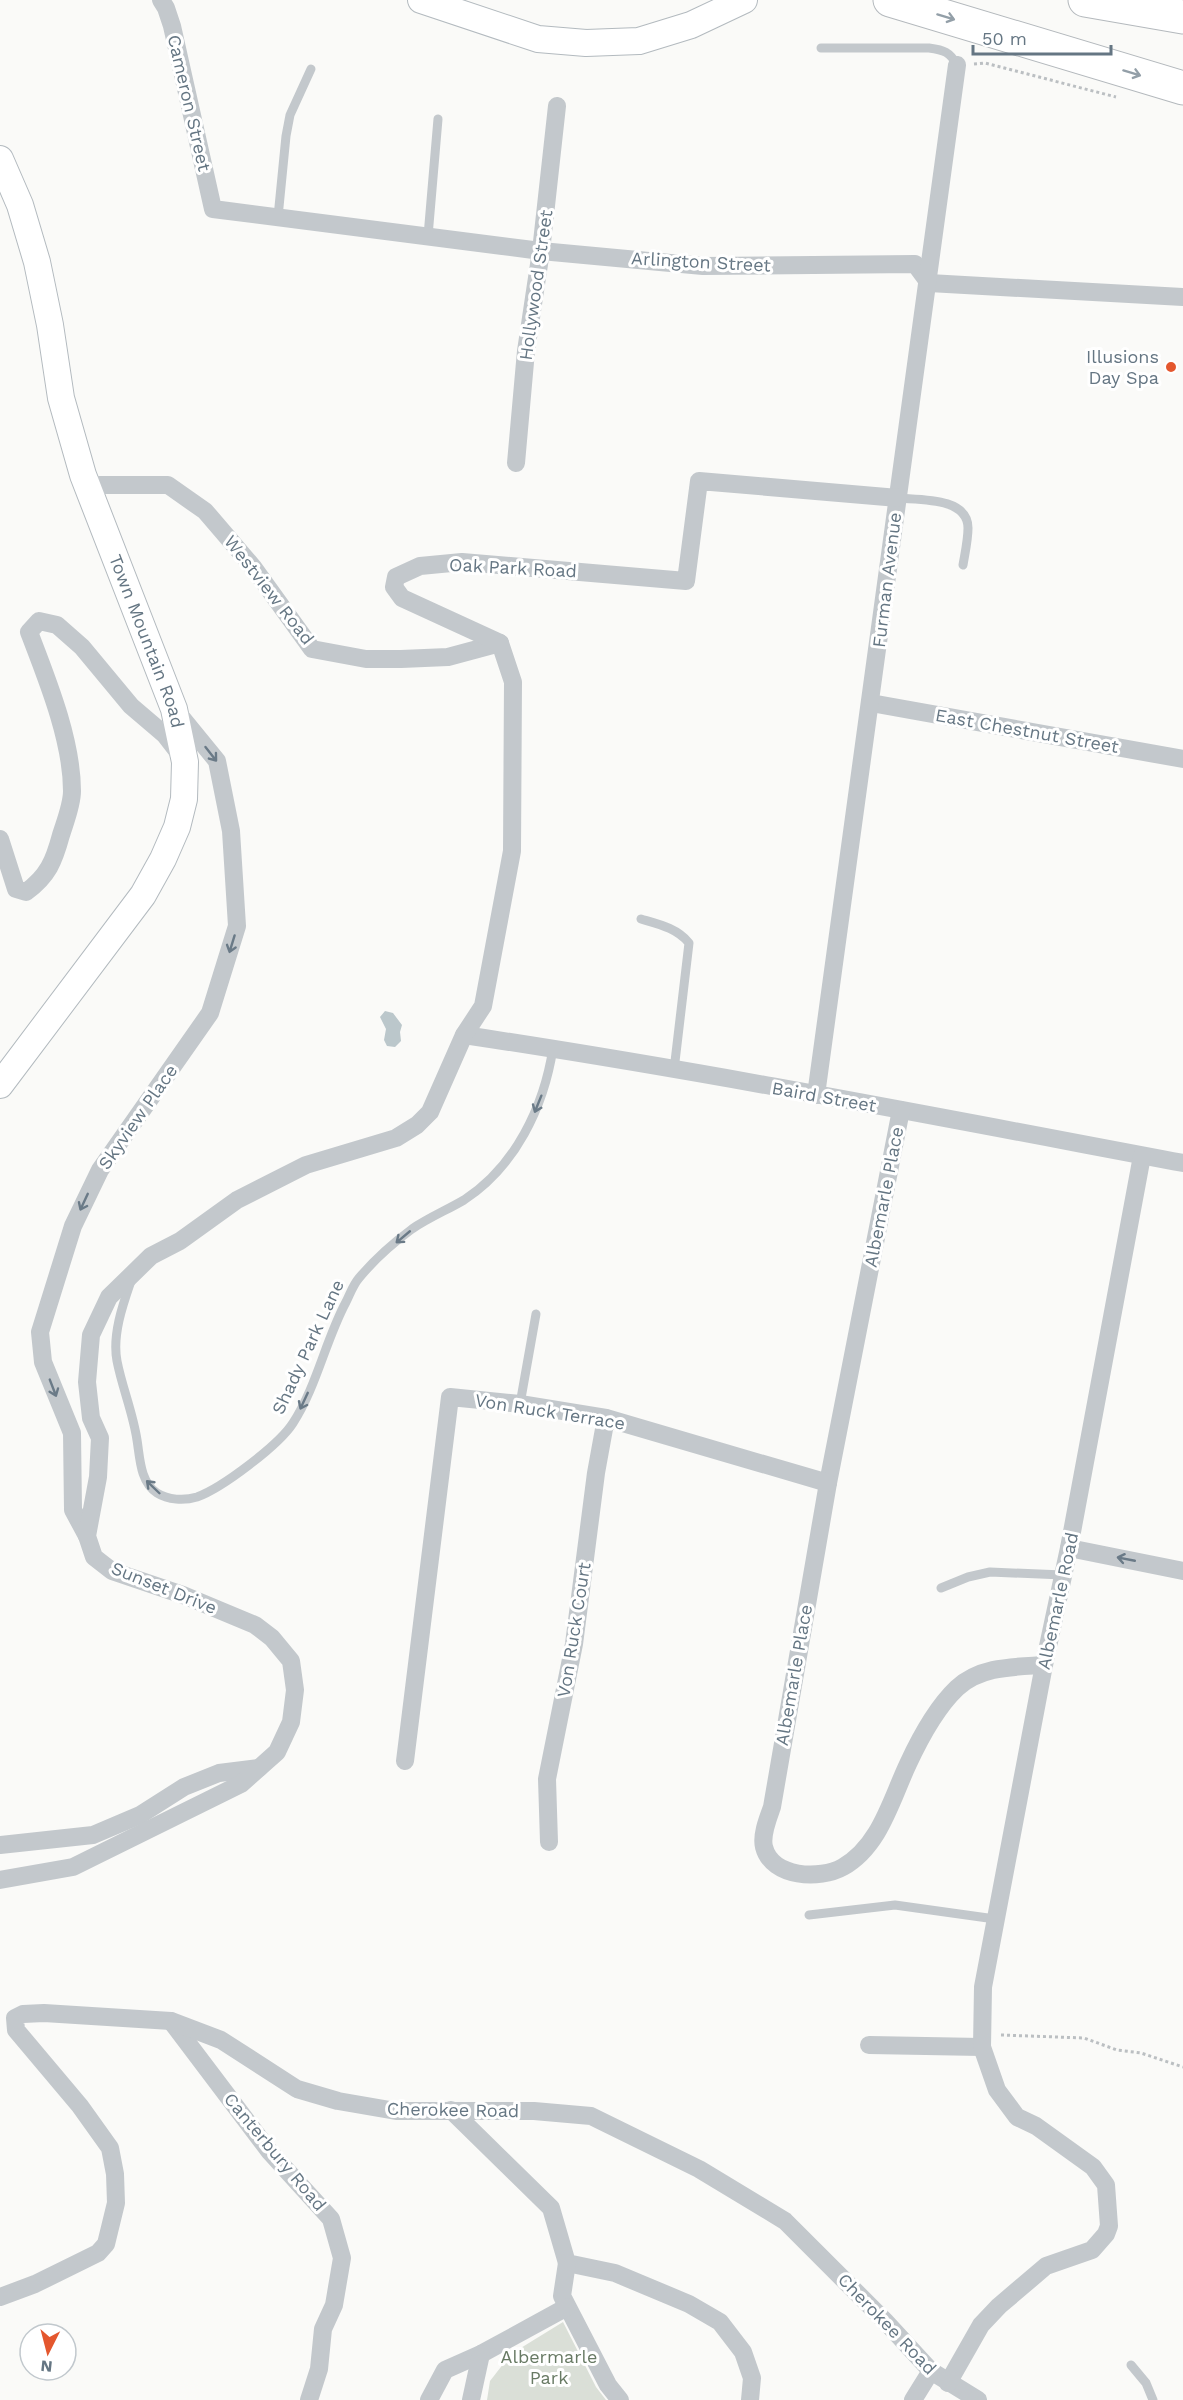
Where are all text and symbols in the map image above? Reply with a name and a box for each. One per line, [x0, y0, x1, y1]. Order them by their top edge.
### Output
one-way arrow [936, 12, 955, 23]
scale bar [973, 18, 1111, 56]
text: 50 m [982, 28, 1027, 49]
street label: Cameron Street [164, 33, 215, 174]
one-way arrow [1122, 69, 1141, 80]
street label: Hollywood Street [515, 208, 557, 361]
street label: Arlington Street [631, 247, 772, 276]
place label: Illusions Day Spa [1086, 346, 1159, 388]
marker: Illusions Day Spa [1164, 360, 1178, 374]
street label: Furman Avenue [868, 511, 905, 649]
street label: Westview Road [220, 531, 319, 649]
street label: Town Mountain Road [105, 551, 189, 730]
street label: Oak Park Road [449, 554, 577, 581]
street label: East Chestnut Street [934, 704, 1121, 757]
one-way arrow [204, 746, 217, 762]
one-way arrow [225, 934, 236, 953]
street label: Skyview Place [94, 1060, 182, 1173]
street label: Baird Street [770, 1077, 878, 1116]
one-way arrow [532, 1095, 543, 1113]
street label: Albemarle Place [860, 1125, 907, 1269]
one-way arrow [78, 1193, 90, 1211]
one-way arrow [395, 1231, 411, 1244]
street label: Shady Park Lane [267, 1276, 348, 1417]
one-way arrow [48, 1378, 59, 1396]
street label: Von Ruck Terrace [474, 1389, 627, 1434]
one-way arrow [297, 1392, 308, 1410]
one-way arrow [145, 1480, 160, 1494]
street label: Albemarle Road [1033, 1530, 1082, 1671]
one-way arrow [1117, 1553, 1136, 1564]
street label: Sunset Drive [108, 1557, 220, 1618]
street label: Von Ruck Court [552, 1560, 595, 1699]
street label: Albemarle Place [771, 1603, 816, 1747]
street label: Canterbury Road [220, 2088, 331, 2215]
street label: Cherokee Road [387, 2098, 519, 2121]
street label: Cherokee Road [834, 2269, 941, 2379]
north arrow [18, 2322, 78, 2382]
park label: Albermarle Park [501, 2346, 597, 2388]
text: N [40, 2356, 53, 2376]

